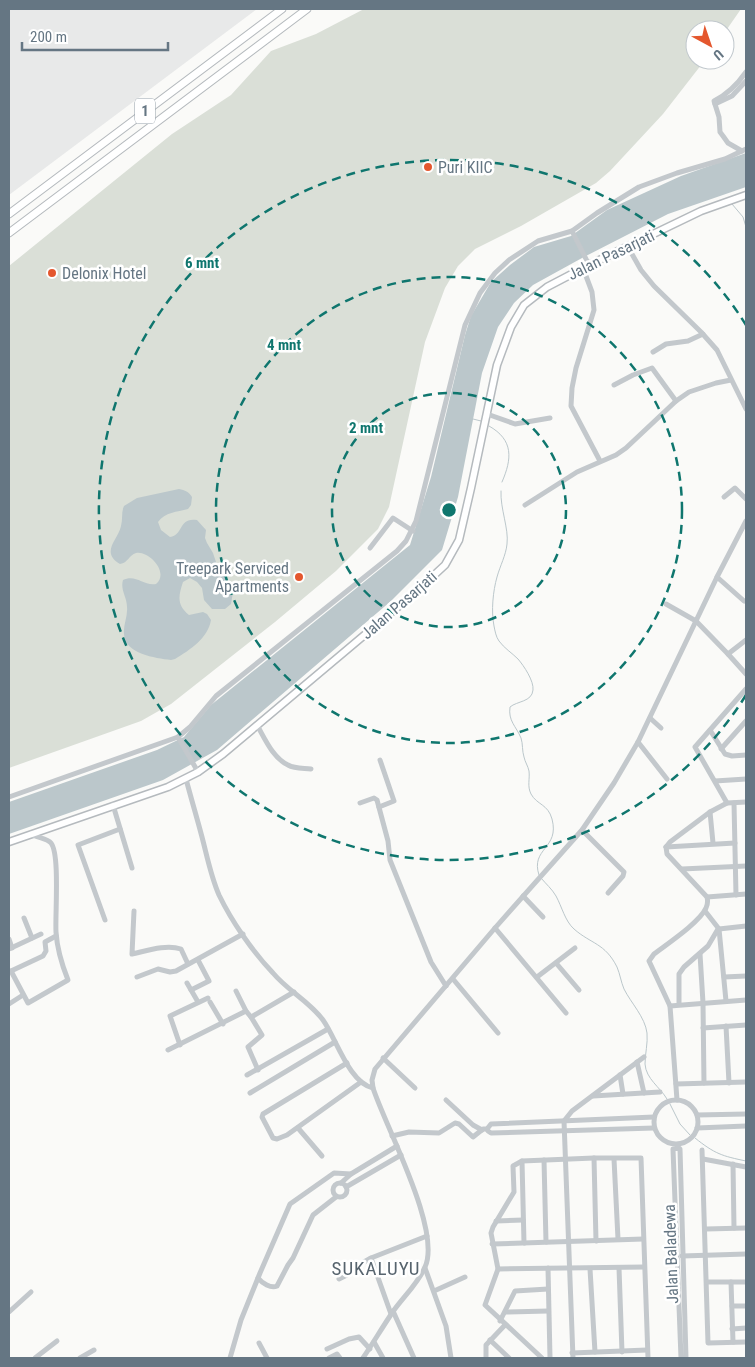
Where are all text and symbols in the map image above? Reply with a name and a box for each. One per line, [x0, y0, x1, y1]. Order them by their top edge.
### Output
scale bar [22, 20, 169, 52]
north arrow [685, 20, 735, 70]
text: 200 m [30, 28, 67, 46]
text: U [710, 46, 727, 64]
road number: 1 [135, 98, 155, 124]
place label: Puri KIIC [438, 158, 493, 177]
marker: Puri KIIC [422, 161, 434, 173]
street label: Jalan Pasarjati [565, 226, 657, 284]
text: 6 mnt [185, 254, 219, 272]
place label: Delonix Hotel [62, 264, 146, 283]
marker: Delonix Hotel [46, 267, 58, 279]
text: 4 mnt [267, 336, 301, 354]
text: 2 mnt [349, 419, 383, 437]
centre of rings [440, 501, 458, 519]
place label: Treepark Serviced Apartments [176, 559, 289, 596]
street label: Jalan Pasarjati [357, 567, 441, 643]
marker: Treepark Serviced Apartments [293, 571, 305, 583]
street label: Jalan Baladewa [660, 1204, 682, 1304]
district label: SUKALUYU [332, 1257, 420, 1280]

